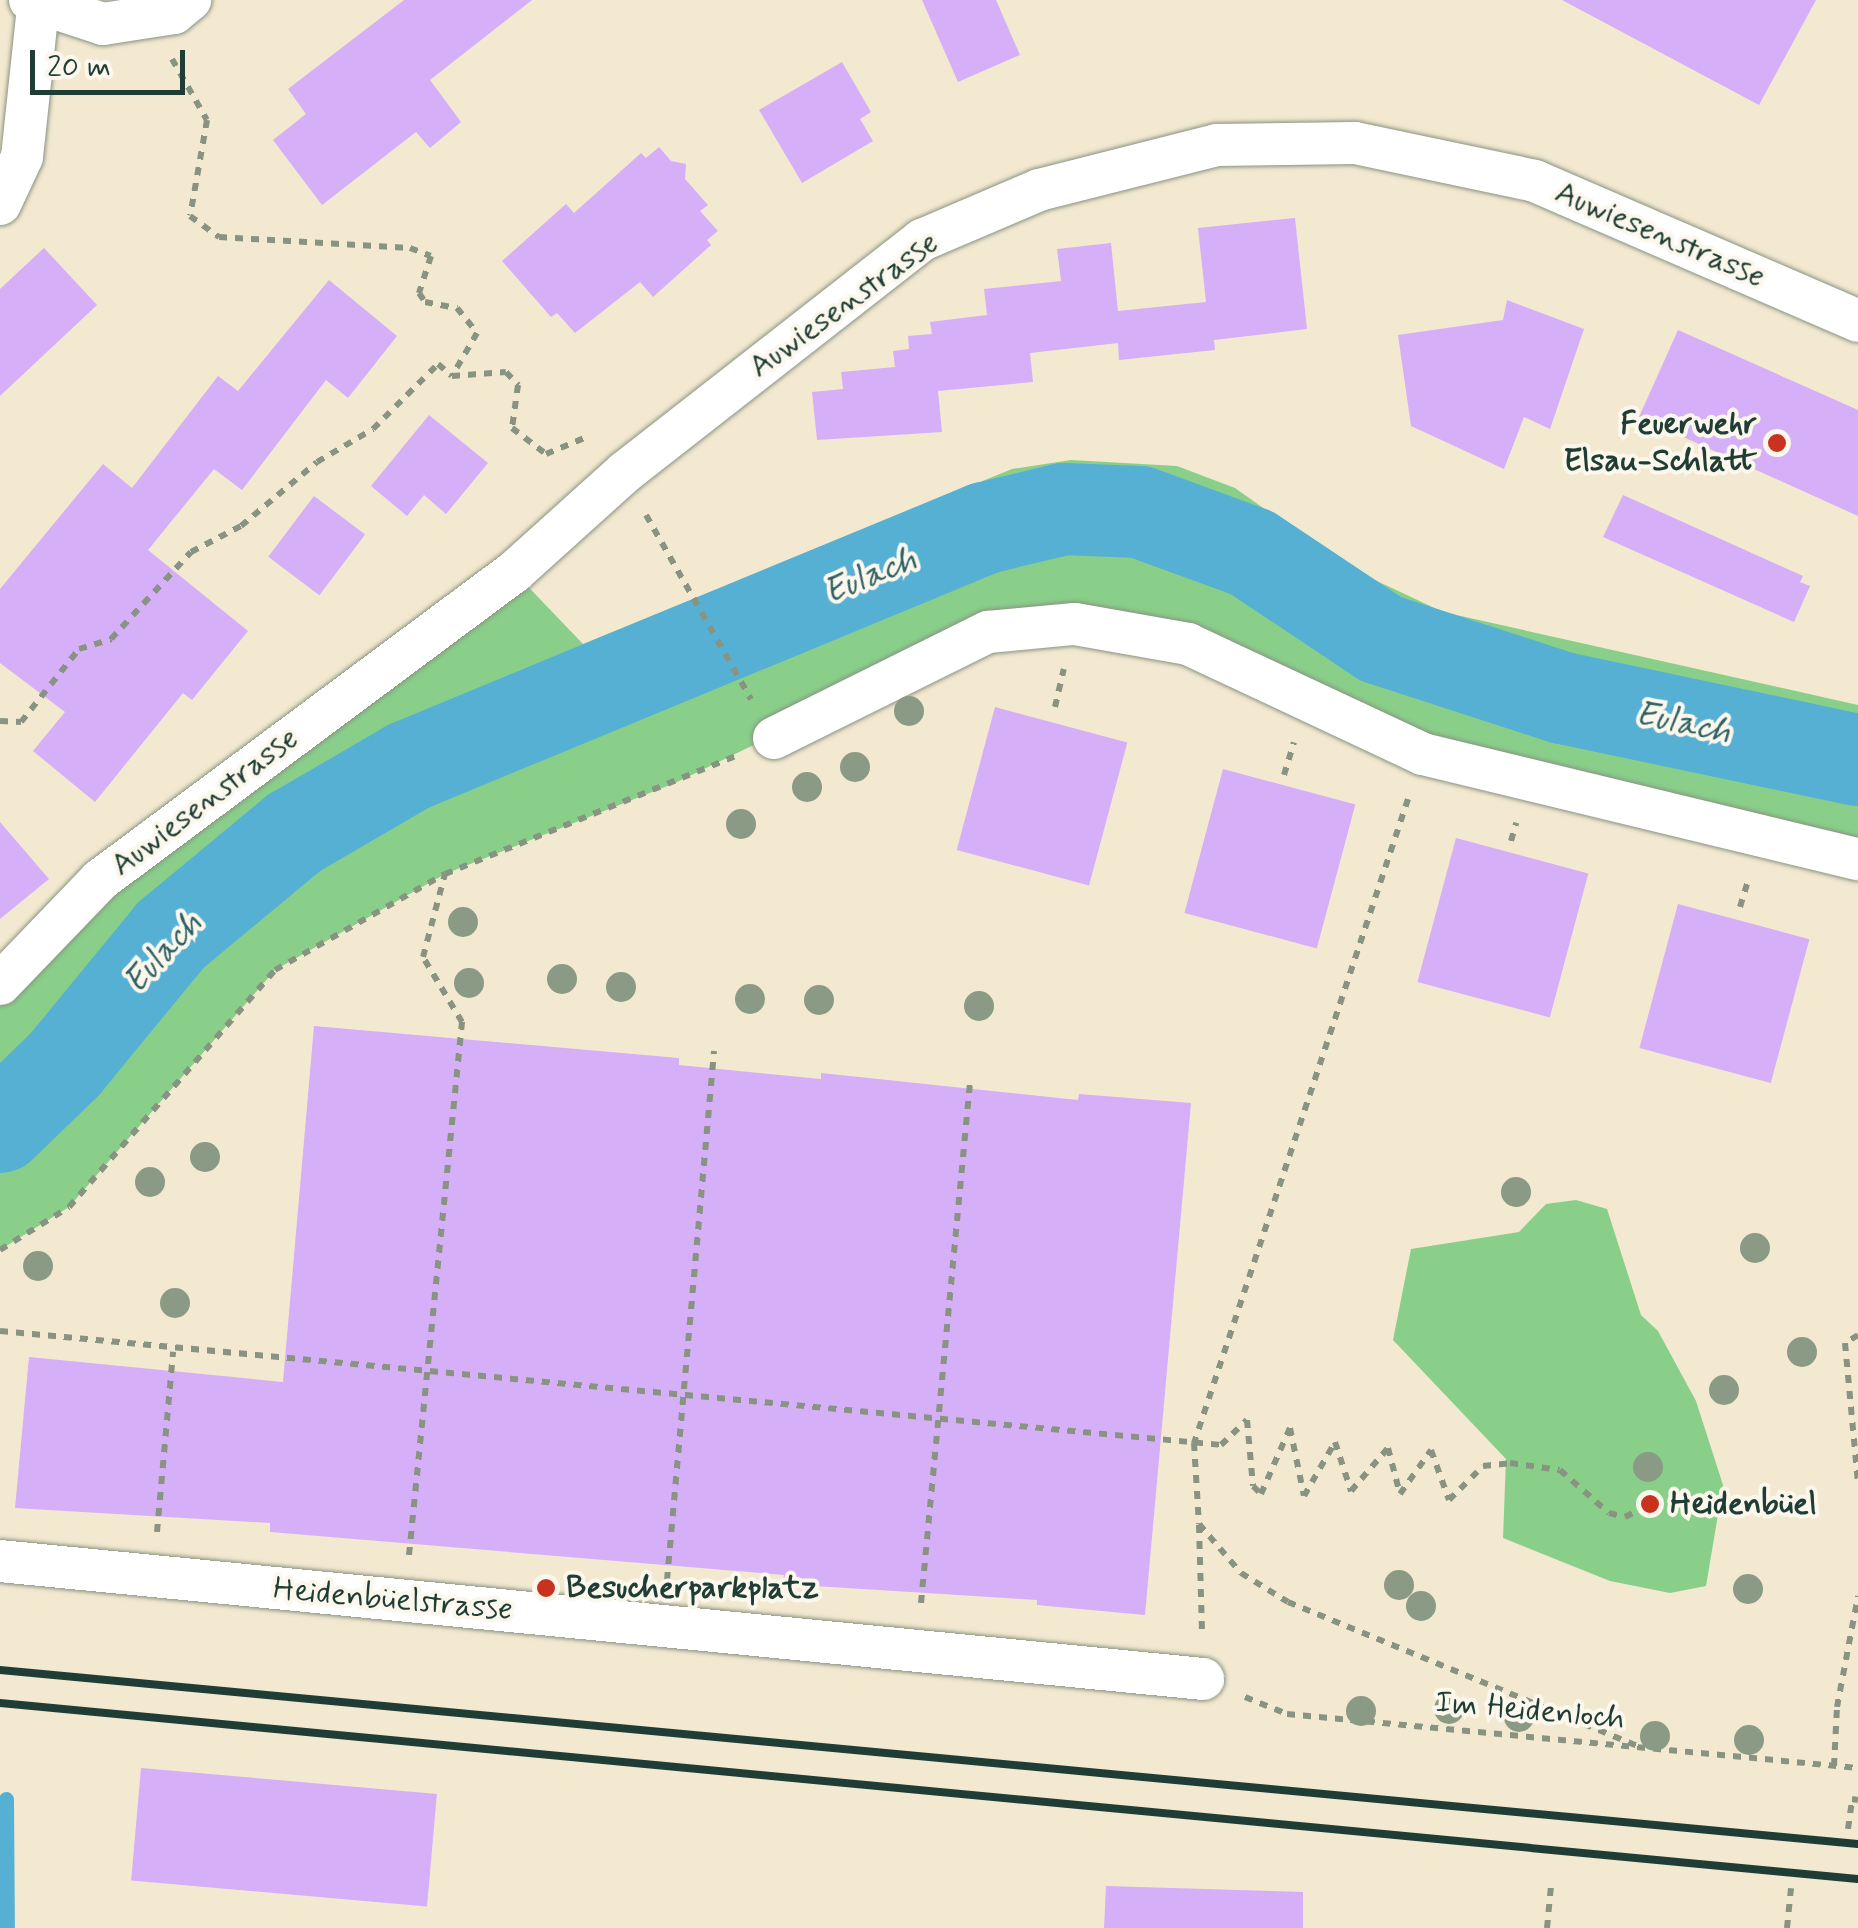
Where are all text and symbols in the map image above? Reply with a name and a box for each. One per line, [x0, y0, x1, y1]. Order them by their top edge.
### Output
scale bar [35, 30, 190, 92]
text: 20 m [47, 48, 111, 87]
street label: Auwiesenstrasse [1549, 173, 1771, 297]
street label: Auwiesenstrasse [742, 223, 946, 387]
place label: Feuerwehr Elsau-Schlatt [1563, 406, 1757, 481]
marker: Feuerwehr Elsau-Schlatt [1766, 432, 1788, 454]
water label: Eulach [817, 538, 923, 614]
water label: Eulach [1631, 692, 1735, 754]
street label: Auwiesenstrasse [104, 719, 306, 885]
water label: Eulach [115, 903, 211, 1003]
place label: Heidenbüel [1670, 1485, 1817, 1523]
marker: Heidenbüel [1639, 1493, 1661, 1515]
place label: Besucherparkplatz [566, 1569, 819, 1607]
street label: Heidenbüelstrasse [272, 1570, 514, 1630]
marker: Besucherparkplatz [535, 1577, 557, 1599]
street label: Im Heidenloch [1432, 1683, 1628, 1739]

